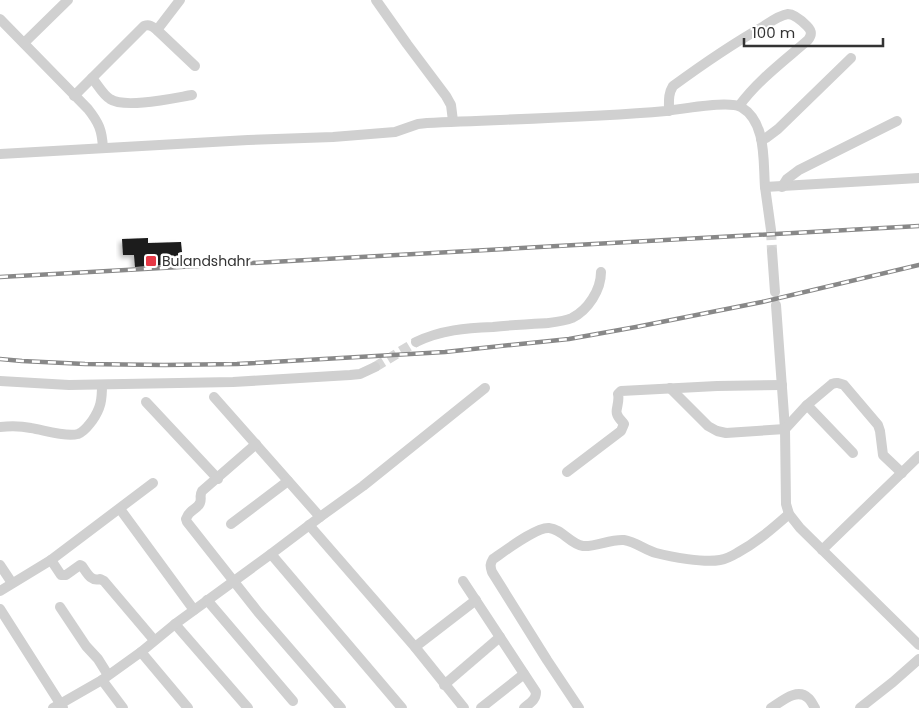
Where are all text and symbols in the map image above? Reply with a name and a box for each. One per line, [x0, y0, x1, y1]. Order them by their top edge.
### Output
scale bar [744, 15, 883, 47]
text: 100 m [752, 22, 795, 43]
place label: Bulandshahr [162, 251, 251, 271]
marker: Bulandshahr [144, 254, 158, 268]

